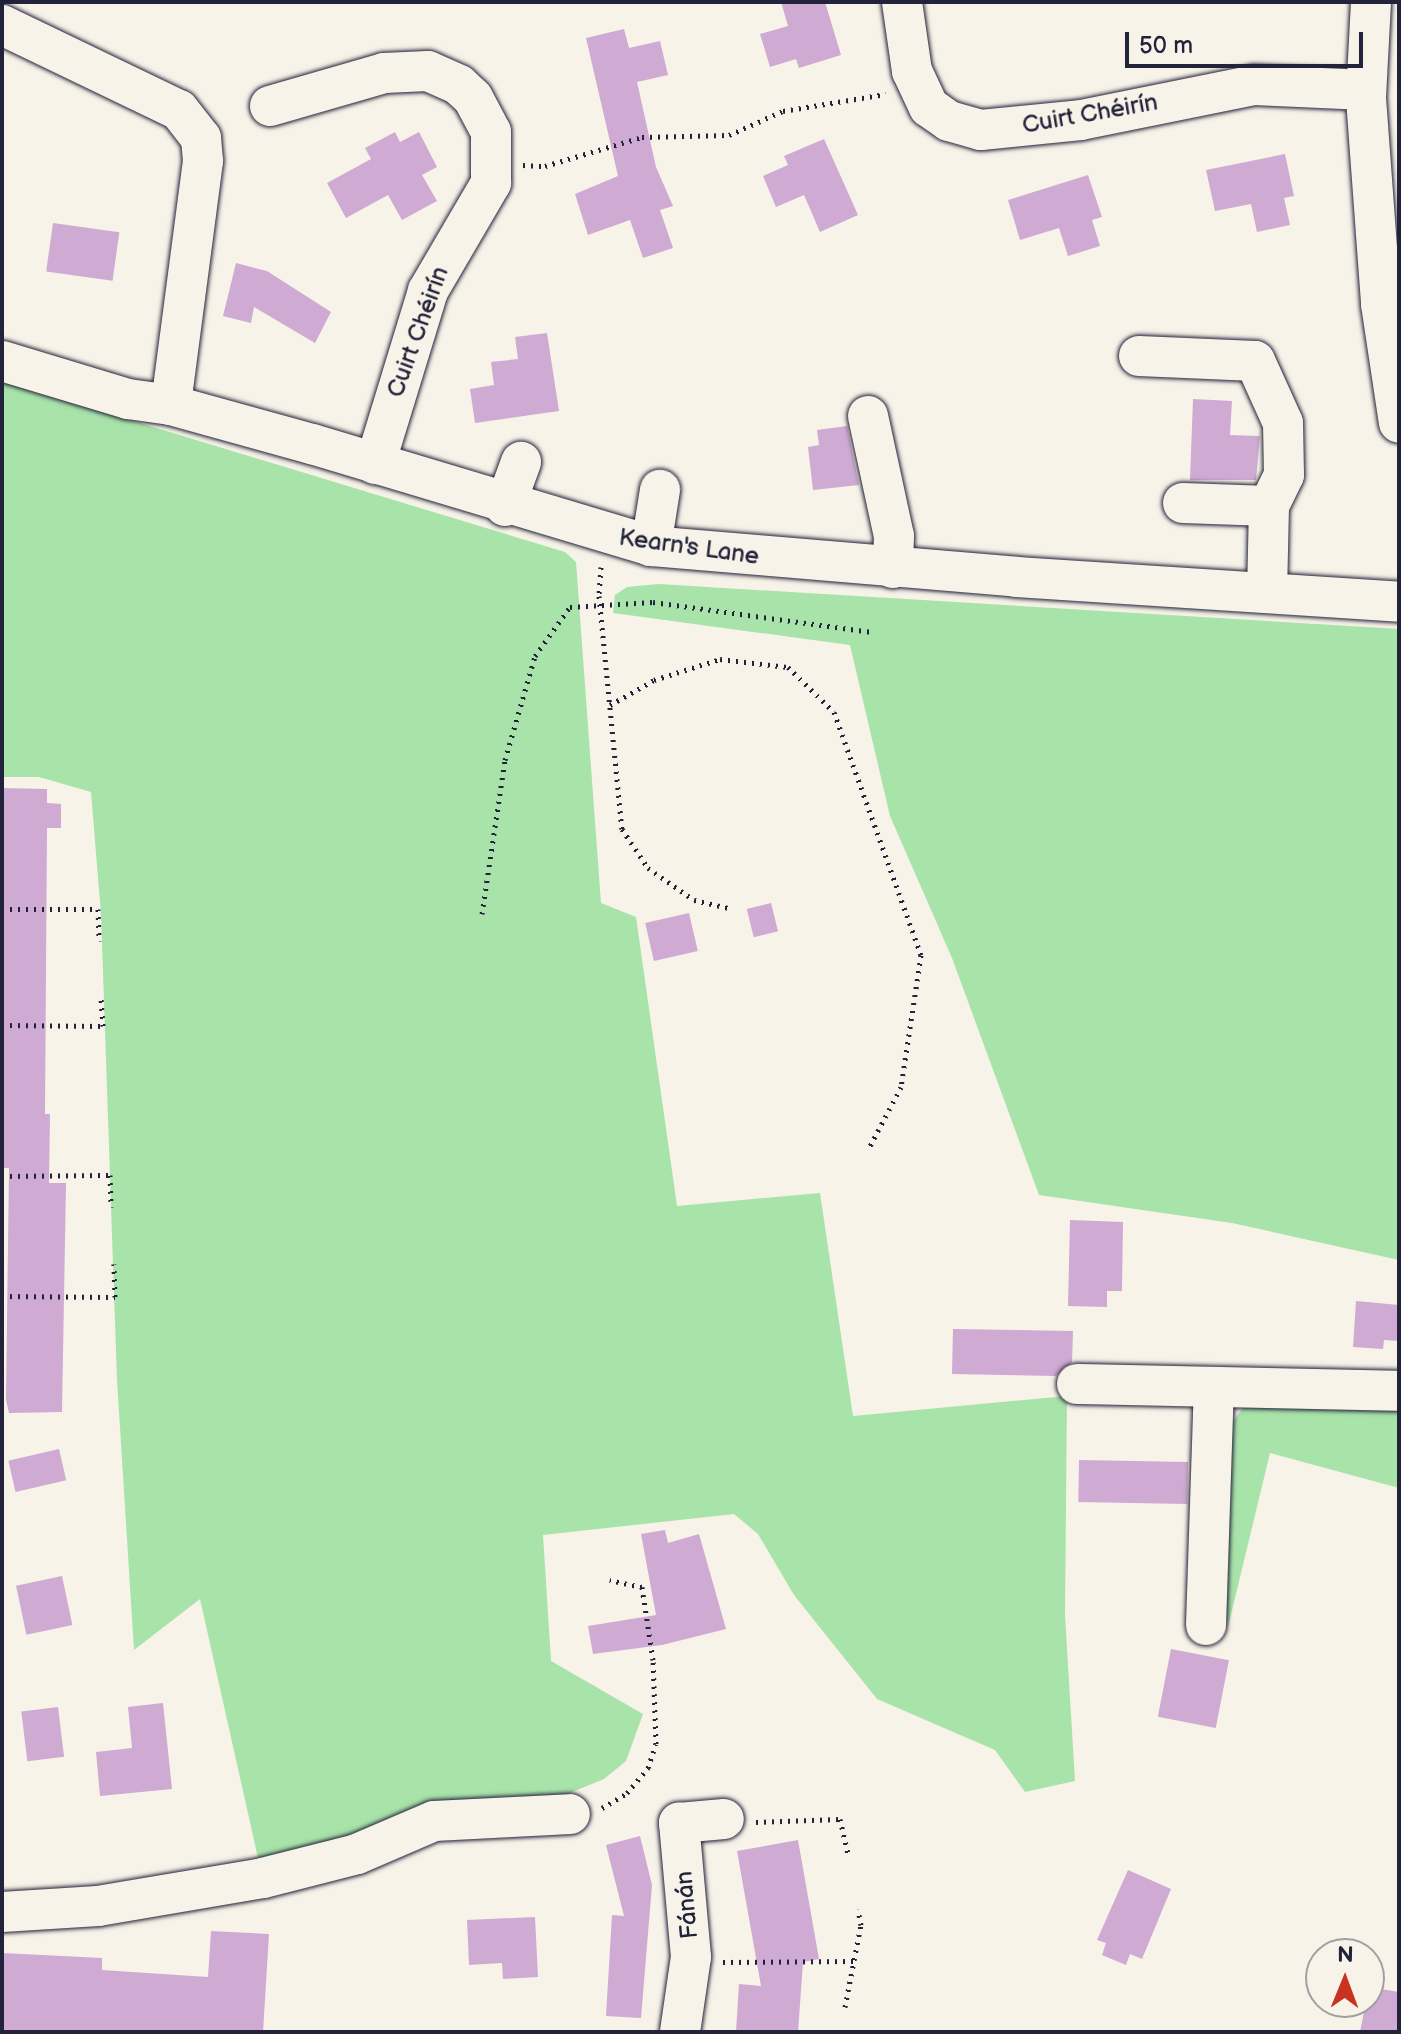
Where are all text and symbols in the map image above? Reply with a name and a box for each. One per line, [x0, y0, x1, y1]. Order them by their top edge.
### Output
scale bar [1129, 16, 1367, 66]
text: 50 m [1139, 31, 1193, 60]
street label: Cuirt Chéirín [1020, 88, 1160, 140]
street label: Cuirt Chéirín [381, 263, 455, 401]
street label: Kearn's Lane [617, 523, 761, 571]
street label: Fánán [670, 1870, 704, 1940]
north arrow [1305, 1938, 1385, 2018]
text: N [1337, 1942, 1354, 1969]

